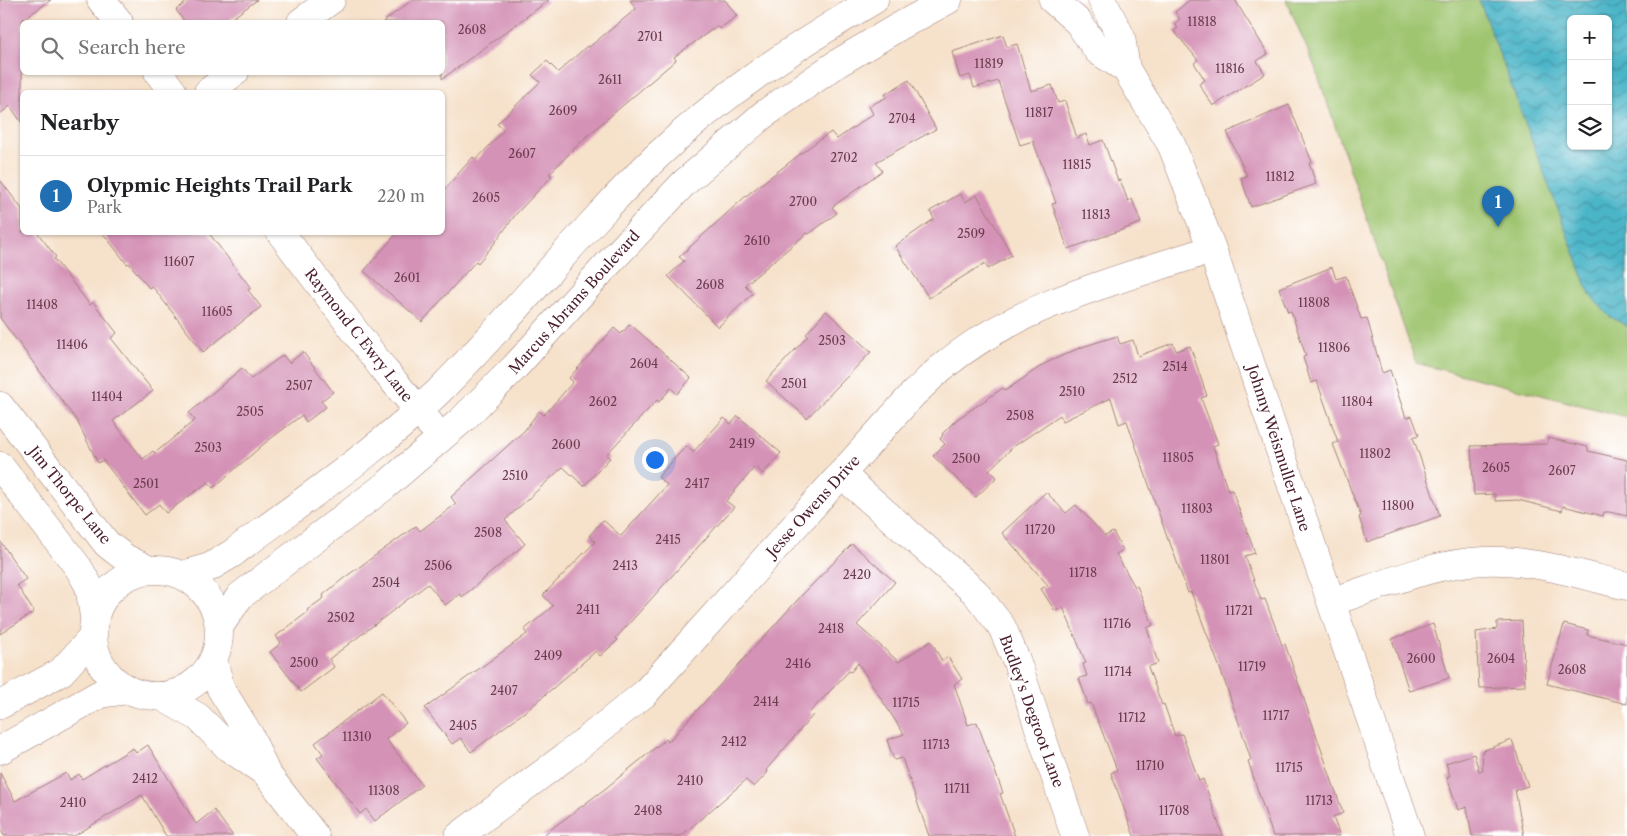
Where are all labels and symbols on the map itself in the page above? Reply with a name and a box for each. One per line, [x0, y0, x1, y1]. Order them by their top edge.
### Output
house number: 11818 [1187, 14, 1217, 29]
house number: 2608 [458, 22, 486, 37]
house number: 2701 [637, 29, 663, 44]
house number: 11819 [974, 56, 1004, 71]
house number: 11816 [1215, 61, 1245, 76]
house number: 2611 [598, 72, 622, 87]
house number: 2609 [549, 103, 577, 118]
house number: 11817 [1025, 105, 1053, 120]
house number: 2704 [888, 111, 916, 126]
house number: 2607 [508, 146, 536, 161]
house number: 2702 [830, 150, 858, 165]
house number: 11815 [1063, 157, 1091, 172]
house number: 11812 [1265, 169, 1295, 184]
pin: 1 [1482, 186, 1514, 227]
house number: 2605 [472, 190, 500, 205]
house number: 2700 [789, 194, 817, 209]
house number: 11813 [1082, 207, 1110, 222]
street label: Marcus Abrams Boulevard [504, 226, 644, 378]
house number: 2509 [957, 226, 985, 241]
house number: 2610 [744, 233, 770, 248]
house number: 11607 [164, 254, 194, 269]
street label: Raymond C Ewry Lane [301, 264, 417, 406]
house number: 2601 [394, 270, 420, 285]
house number: 2608 [696, 277, 724, 292]
house number: 11808 [1298, 295, 1330, 310]
house number: 11408 [26, 297, 58, 312]
house number: 11605 [201, 304, 233, 319]
house number: 2503 [818, 333, 846, 348]
house number: 11406 [56, 337, 88, 352]
house number: 11806 [1318, 340, 1350, 355]
house number: 2604 [630, 356, 658, 371]
house number: 2514 [1162, 359, 1188, 374]
street label: Johnny Weismuller Lane [1242, 360, 1315, 534]
house number: 2512 [1112, 371, 1138, 386]
house number: 2501 [781, 376, 807, 391]
house number: 2507 [286, 378, 313, 393]
house number: 2510 [1059, 384, 1085, 399]
house number: 11404 [91, 389, 123, 404]
house number: 2602 [589, 394, 617, 409]
house number: 11804 [1341, 394, 1373, 409]
house number: 2505 [236, 404, 264, 419]
house number: 2508 [1006, 408, 1034, 423]
house number: 2419 [729, 436, 755, 451]
house number: 2600 [551, 437, 581, 452]
house number: 2503 [194, 440, 222, 455]
street label: Jim Thorpe Lane [23, 441, 115, 548]
house number: 11802 [1359, 446, 1391, 461]
your location [642, 447, 668, 473]
house number: 11805 [1162, 450, 1194, 465]
street label: Jesse Owens Drive [761, 451, 864, 562]
house number: 2500 [952, 451, 980, 466]
house number: 2605 [1482, 460, 1510, 475]
house number: 2607 [1548, 463, 1576, 478]
house number: 2510 [502, 468, 528, 483]
house number: 2501 [133, 476, 159, 491]
house number: 2417 [685, 476, 709, 491]
house number: 11800 [1382, 498, 1414, 513]
house number: 11803 [1181, 501, 1213, 516]
house number: 11720 [1025, 522, 1055, 537]
house number: 2508 [474, 525, 502, 540]
house number: 2415 [655, 532, 681, 547]
house number: 11801 [1200, 552, 1230, 567]
house number: 2506 [424, 558, 452, 573]
house number: 2413 [612, 558, 638, 573]
house number: 11718 [1069, 565, 1097, 580]
house number: 2420 [843, 567, 871, 582]
house number: 2504 [372, 575, 400, 590]
house number: 2411 [576, 602, 600, 617]
house number: 11721 [1225, 603, 1253, 618]
house number: 2502 [327, 610, 355, 625]
house number: 11716 [1103, 616, 1131, 631]
house number: 2418 [818, 621, 844, 636]
street label: Budley's Degroot Lane [996, 632, 1068, 790]
house number: 2409 [534, 648, 562, 663]
house number: 2600 [1406, 651, 1436, 666]
house number: 2604 [1487, 651, 1515, 666]
house number: 2500 [290, 655, 318, 670]
house number: 2416 [785, 656, 811, 671]
house number: 11719 [1238, 659, 1266, 674]
house number: 2608 [1558, 662, 1586, 677]
house number: 11714 [1104, 664, 1132, 679]
house number: 2407 [490, 683, 518, 698]
house number: 2414 [753, 694, 779, 709]
house number: 11715 [892, 695, 920, 710]
house number: 11717 [1263, 708, 1290, 723]
house number: 11712 [1118, 710, 1146, 725]
house number: 2405 [449, 718, 477, 733]
house number: 11310 [342, 729, 372, 744]
house number: 2412 [721, 734, 747, 749]
house number: 11713 [922, 737, 950, 752]
house number: 11710 [1136, 758, 1164, 773]
house number: 11715 [1275, 760, 1303, 775]
house number: 2412 [132, 771, 158, 786]
house number: 2410 [677, 773, 703, 788]
house number: 11711 [944, 781, 970, 796]
house number: 11308 [368, 783, 400, 798]
house number: 11713 [1305, 793, 1333, 808]
house number: 2410 [60, 795, 86, 810]
house number: 2408 [634, 803, 662, 818]
house number: 11708 [1159, 803, 1189, 818]

